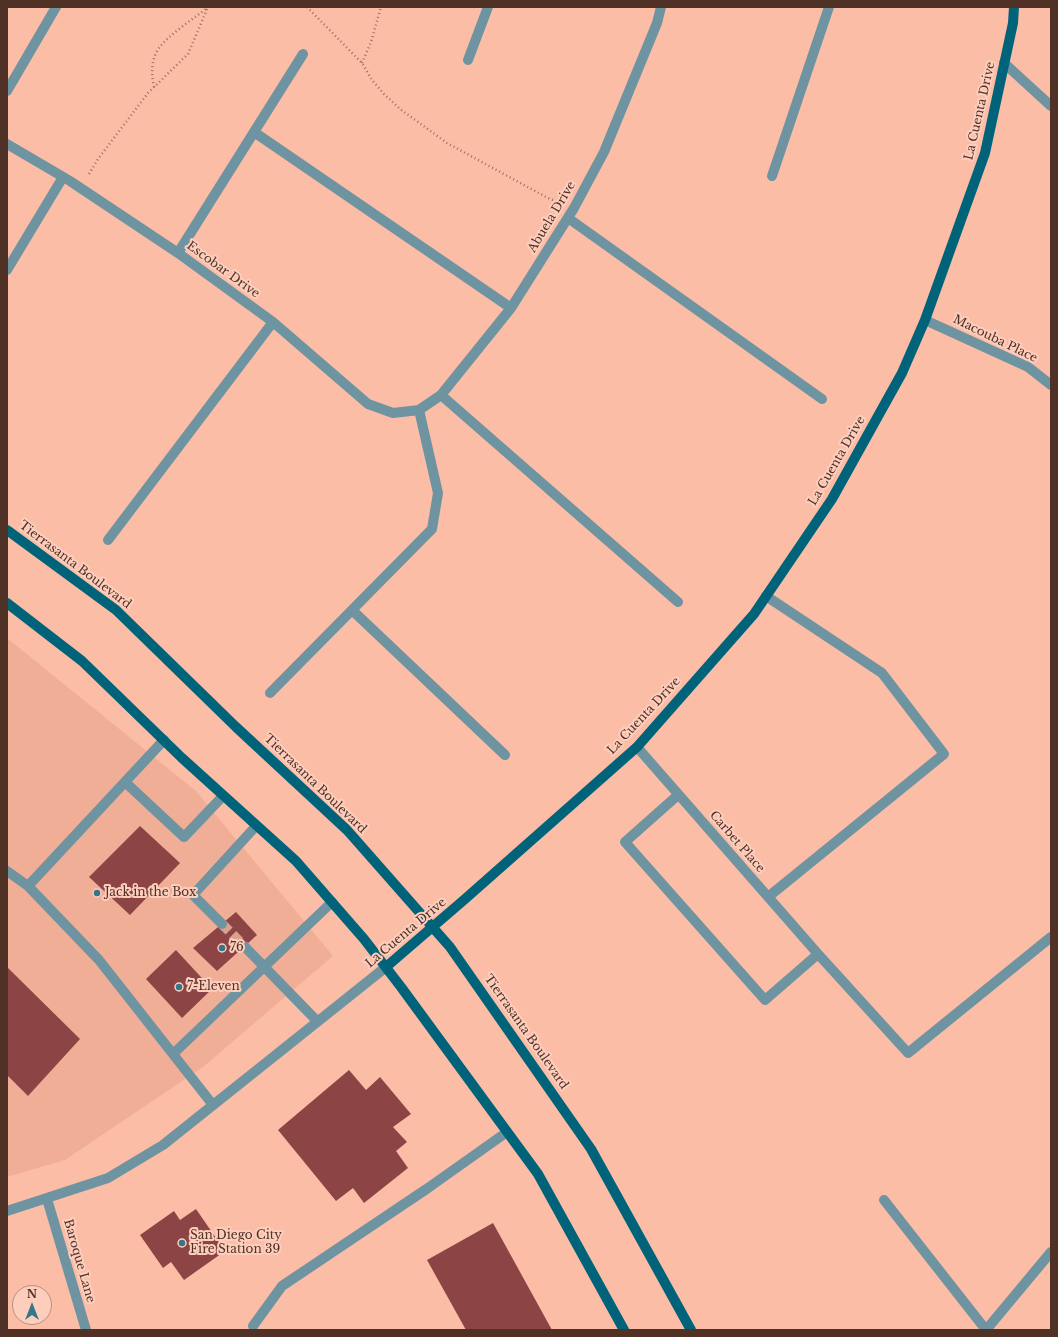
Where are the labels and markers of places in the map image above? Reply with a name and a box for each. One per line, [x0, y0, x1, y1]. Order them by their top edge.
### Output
place label: Jack in the Box [105, 886, 196, 900]
marker: Jack in the Box [92, 888, 102, 898]
place label: 76 [230, 941, 244, 955]
marker: 76 [217, 943, 227, 953]
place label: 7-Eleven [187, 980, 240, 994]
marker: 7-Eleven [174, 982, 184, 992]
place label: San Diego City Fire Station 39 [190, 1229, 282, 1257]
marker: San Diego City Fire Station 39 [177, 1238, 187, 1248]

